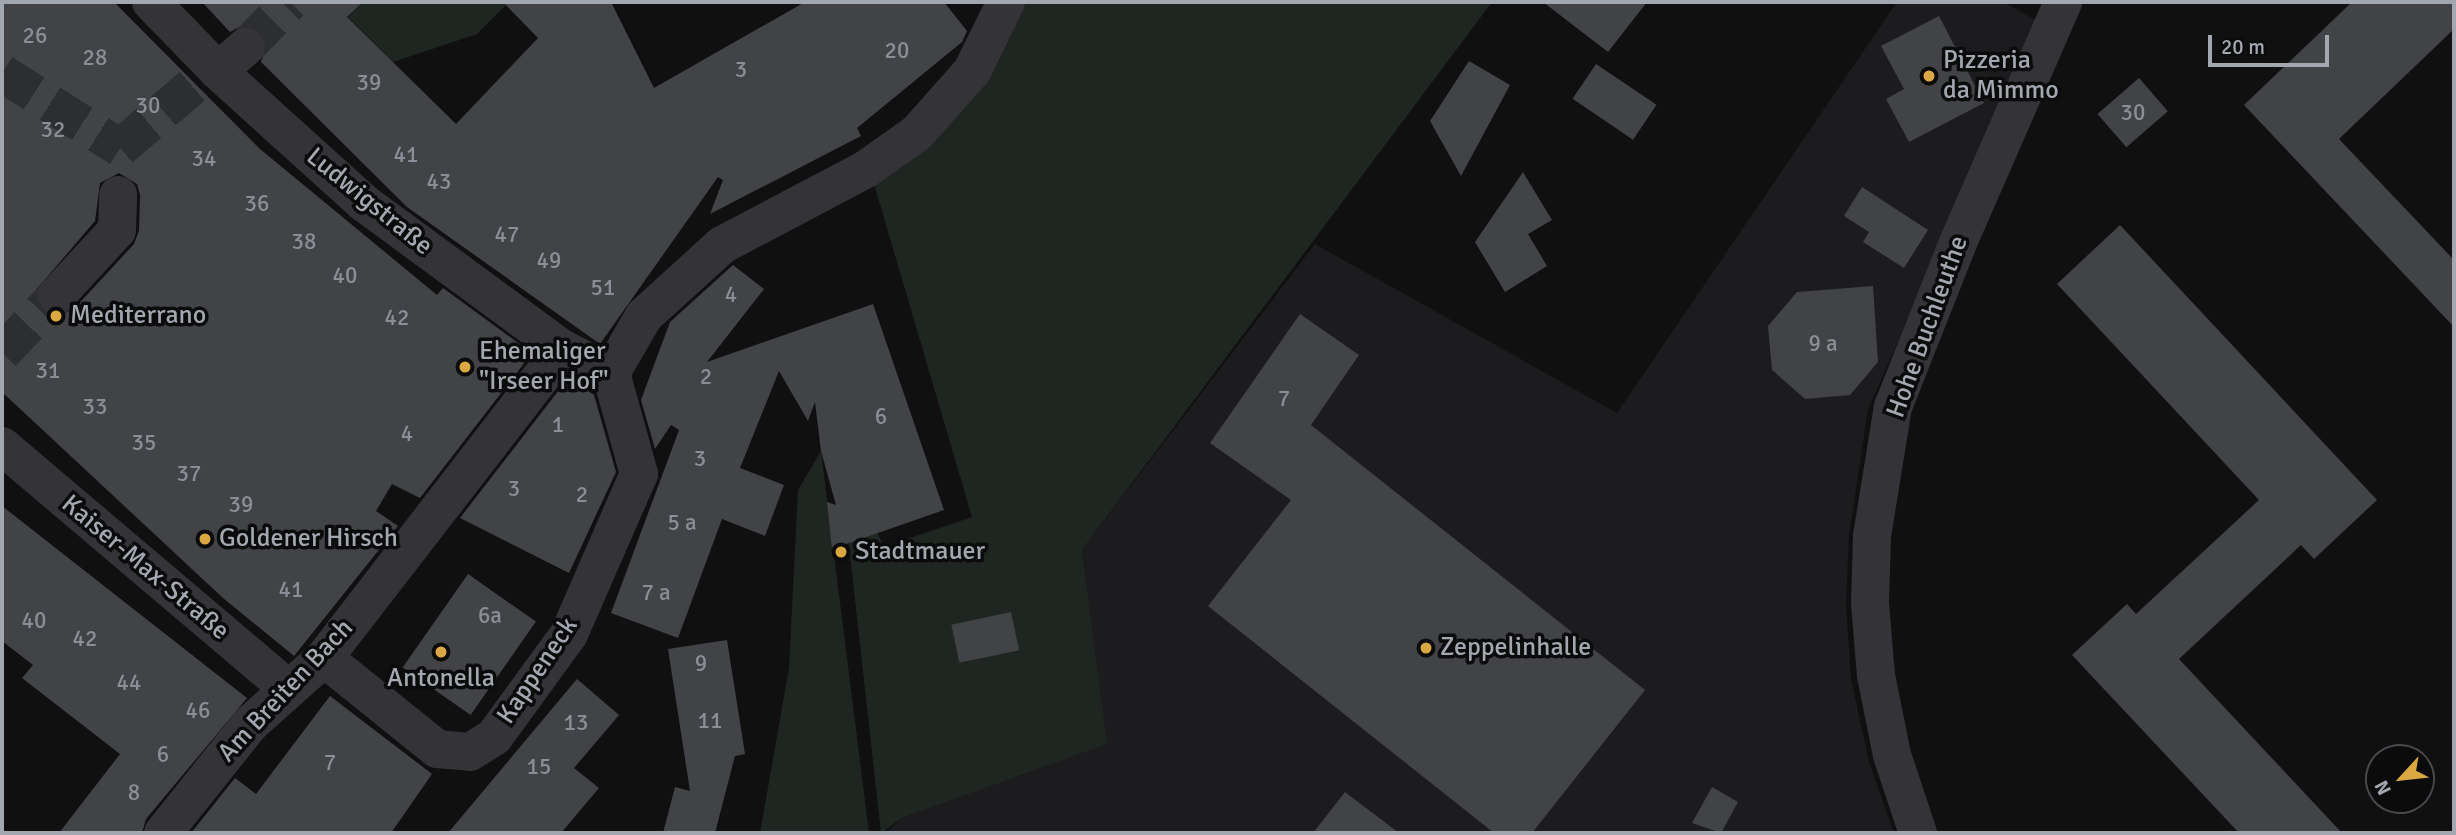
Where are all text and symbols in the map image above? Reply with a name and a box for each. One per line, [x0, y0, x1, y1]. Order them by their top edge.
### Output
scale bar [2211, 21, 2332, 65]
house number: 26 [23, 22, 47, 50]
text: 20 m [2221, 34, 2265, 60]
house number: 20 [885, 37, 909, 65]
house number: 28 [83, 44, 107, 72]
place label: Pizzeria da Mimmo [1943, 45, 2059, 106]
house number: 3 [735, 56, 747, 84]
marker: Pizzeria da Mimmo [1921, 68, 1937, 84]
house number: 39 [357, 69, 381, 97]
house number: 30 [136, 92, 160, 120]
house number: 30 [2121, 99, 2145, 127]
house number: 32 [41, 116, 65, 144]
house number: 41 [394, 141, 418, 169]
street label: Ludwigstraße [300, 142, 438, 262]
house number: 34 [192, 145, 216, 173]
house number: 43 [427, 168, 451, 196]
house number: 36 [245, 190, 269, 218]
house number: 47 [495, 221, 519, 249]
house number: 38 [292, 228, 316, 256]
street label: Hohe Buchleuthe [1881, 232, 1975, 422]
house number: 49 [537, 247, 561, 275]
house number: 40 [333, 262, 357, 290]
house number: 51 [591, 274, 615, 302]
house number: 4 [725, 281, 737, 309]
place label: Mediterrano [70, 300, 206, 332]
house number: 42 [385, 304, 409, 332]
marker: Mediterrano [48, 308, 64, 324]
house number: 9 a [1808, 330, 1838, 358]
place label: Ehemaliger "Irseer Hof" [479, 336, 608, 398]
house number: 31 [36, 357, 60, 385]
marker: Ehemaliger "Irseer Hof" [457, 359, 473, 375]
house number: 2 [700, 363, 712, 391]
house number: 7 [1278, 385, 1290, 413]
house number: 33 [83, 393, 107, 421]
house number: 6 [875, 403, 887, 431]
house number: 1 [552, 411, 564, 439]
house number: 4 [401, 420, 413, 448]
house number: 35 [132, 429, 156, 457]
house number: 3 [694, 445, 706, 473]
house number: 37 [177, 460, 201, 488]
house number: 3 [508, 475, 520, 503]
house number: 2 [576, 481, 588, 509]
street label: Kaiser-Max-Straße [55, 489, 235, 647]
house number: 39 [229, 491, 253, 519]
house number: 5 a [667, 509, 697, 537]
place label: Goldener Hirsch [219, 523, 398, 555]
marker: Goldener Hirsch [197, 531, 213, 547]
place label: Stadtmauer [855, 536, 985, 568]
marker: Stadtmauer [833, 544, 849, 560]
house number: 41 [279, 576, 303, 604]
house number: 7 a [641, 579, 671, 607]
house number: 6a [478, 602, 502, 630]
house number: 40 [22, 607, 46, 635]
street label: Kappeneck [491, 612, 585, 730]
street label: Am Breiten Bach [212, 613, 360, 769]
house number: 42 [73, 625, 97, 653]
place label: Zeppelinhalle [1440, 632, 1591, 664]
marker: Zeppelinhalle [1418, 640, 1434, 656]
marker: Antonella [433, 644, 449, 660]
house number: 9 [695, 650, 707, 678]
place label: Antonella [387, 663, 495, 695]
house number: 44 [117, 669, 141, 697]
house number: 46 [186, 697, 210, 725]
house number: 11 [698, 707, 722, 735]
house number: 13 [564, 709, 588, 737]
house number: 6 [157, 741, 169, 769]
north arrow [2365, 744, 2435, 814]
house number: 7 [324, 749, 336, 777]
house number: 15 [527, 753, 551, 781]
text: N [2369, 776, 2397, 799]
house number: 8 [128, 779, 140, 807]

